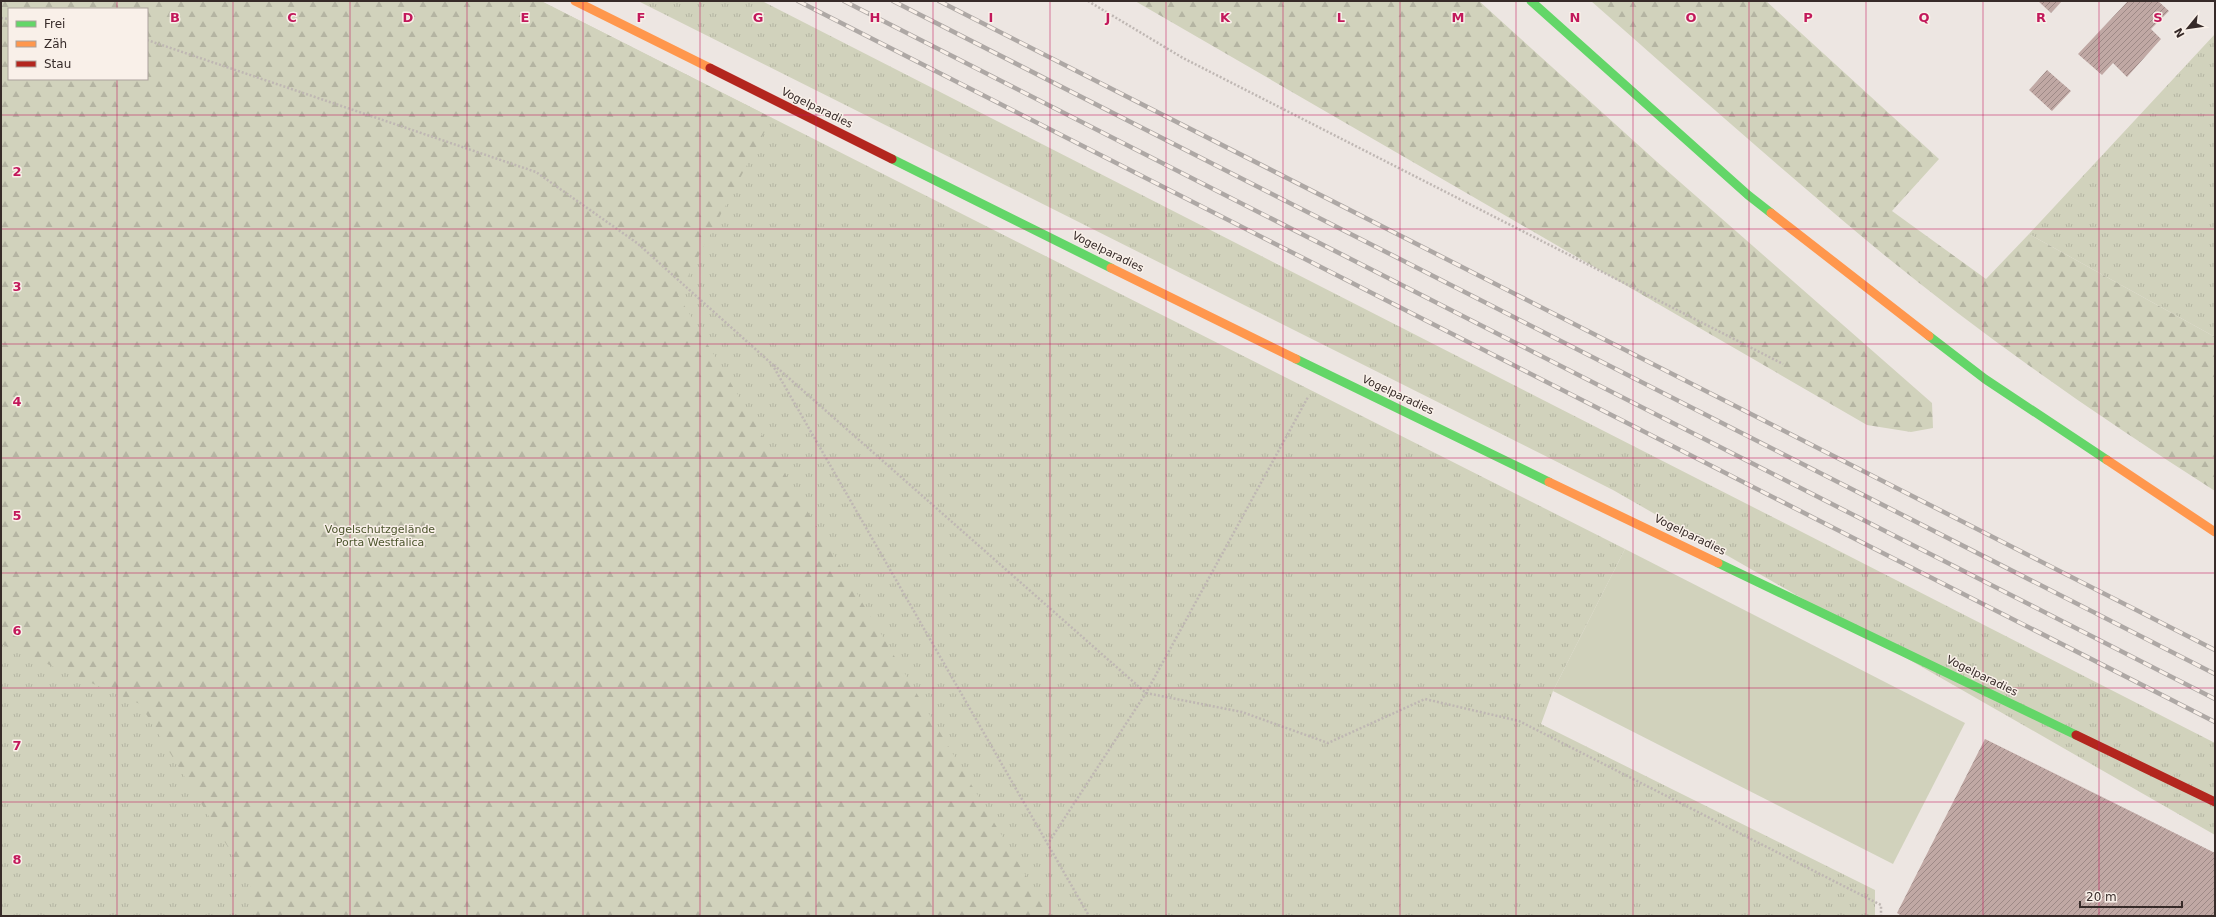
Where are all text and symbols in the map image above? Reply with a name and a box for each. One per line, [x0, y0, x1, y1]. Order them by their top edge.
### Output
legend [8, 8, 148, 80]
north arrow [2168, 8, 2208, 48]
text: B [170, 10, 180, 25]
text: C [287, 10, 297, 25]
text: D [403, 10, 414, 25]
text: E [521, 10, 529, 25]
text: F [637, 10, 645, 25]
text: G [753, 10, 763, 25]
text: H [870, 10, 880, 25]
text: I [989, 10, 993, 25]
text: J [1105, 10, 1110, 25]
text: K [1220, 10, 1231, 25]
text: L [1337, 10, 1345, 25]
text: M [1452, 10, 1464, 25]
text: N [1570, 10, 1580, 25]
text: O [1685, 10, 1697, 25]
text: P [1803, 10, 1813, 25]
text: Q [1918, 10, 1930, 25]
text: R [2036, 10, 2046, 25]
text: S [2153, 10, 2163, 25]
text: Frei [44, 17, 65, 31]
text: N [2172, 25, 2188, 40]
text: Zäh [44, 37, 67, 51]
text: Stau [44, 57, 71, 71]
street label: Vogelparadies [779, 85, 855, 131]
text: 2 [12, 164, 22, 179]
street label: Vogelparadies [1070, 229, 1146, 275]
text: 3 [12, 279, 22, 294]
street label: Vogelparadies [1360, 373, 1436, 417]
text: 4 [12, 394, 22, 409]
text: 5 [12, 508, 22, 523]
street label: Vogelparadies [1652, 512, 1728, 558]
park label: Vogelschutzgelände Porta Westfalica [325, 523, 435, 549]
text: 6 [12, 623, 22, 638]
street label: Vogelparadies [1944, 653, 2020, 699]
text: 7 [12, 738, 22, 753]
text: 8 [12, 852, 22, 867]
scale bar [2080, 883, 2182, 909]
text: 20 m [2086, 890, 2117, 904]

